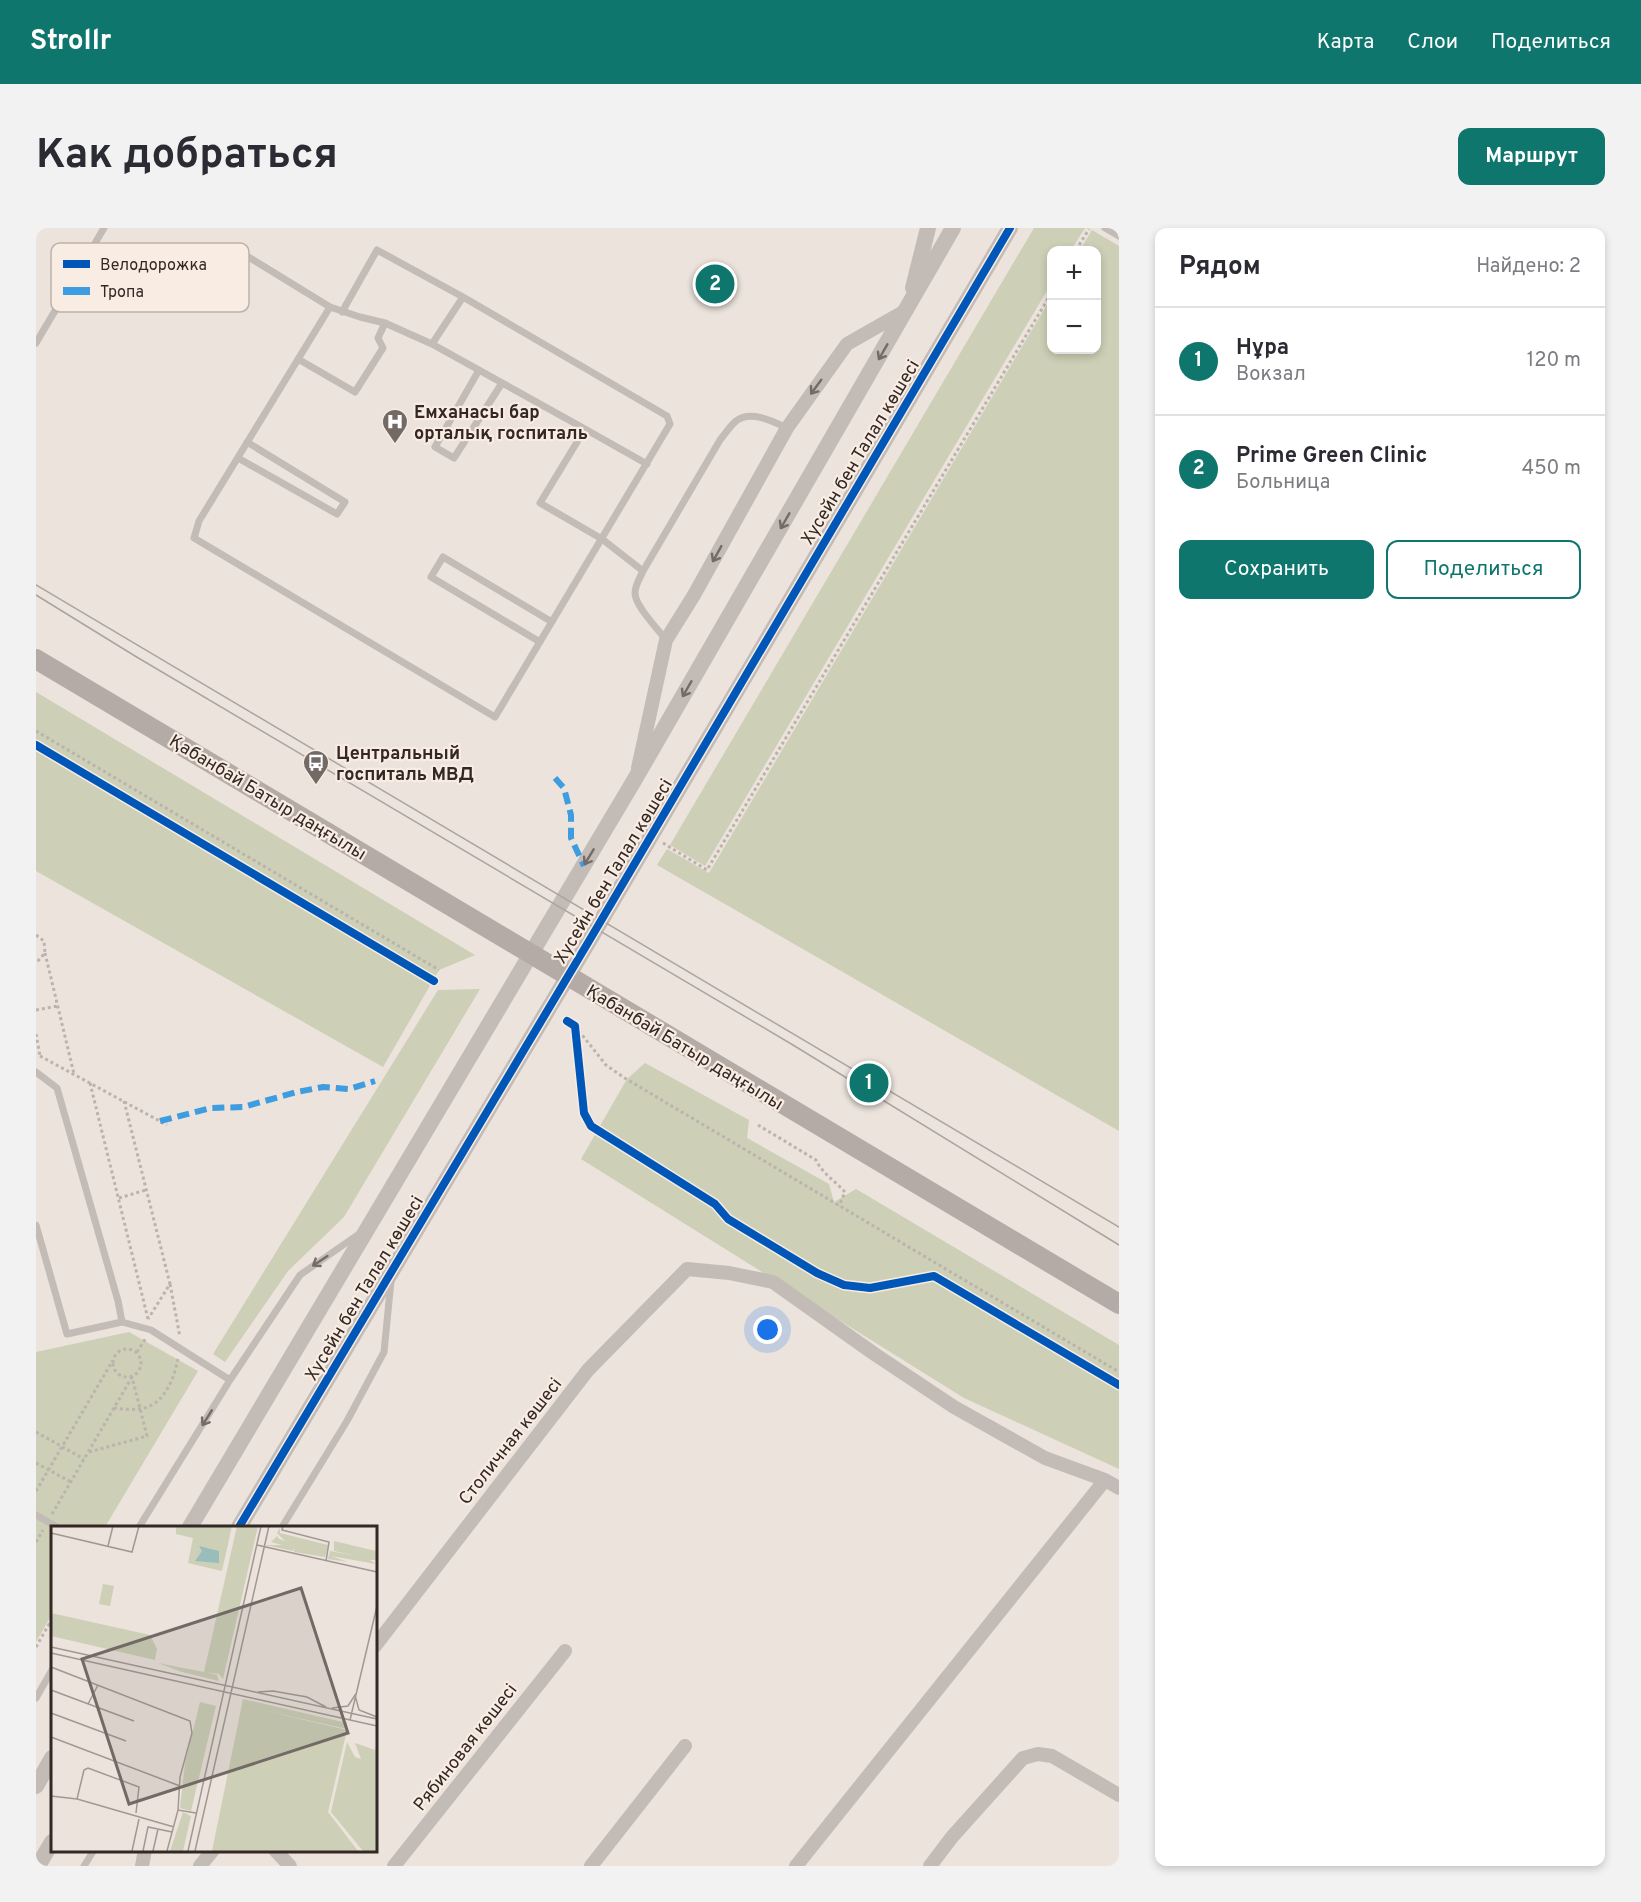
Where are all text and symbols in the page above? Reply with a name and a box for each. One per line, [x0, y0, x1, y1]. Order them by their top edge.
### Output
text: Strollr [30, 24, 112, 60]
text: Карта [1317, 29, 1374, 56]
text: Слои [1407, 29, 1458, 56]
text: Поделиться [1491, 29, 1611, 56]
button: Маршрут [1458, 128, 1605, 185]
text: Как добраться [36, 130, 338, 183]
legend [51, 243, 249, 312]
map controls [1047, 246, 1101, 354]
button: + [1047, 246, 1101, 300]
text: Рядом [1179, 251, 1261, 284]
text: Найдено: 2 [1476, 254, 1581, 280]
text: Велодорожка [100, 256, 207, 276]
pin: 2 [696, 262, 734, 306]
text: Тропа [100, 283, 144, 303]
button: − [1047, 300, 1101, 354]
text: Нұра [1236, 335, 1289, 362]
one-way arrow [877, 343, 889, 360]
text: 1 [1195, 348, 1203, 374]
text: 120 m [1527, 348, 1581, 374]
street label: Хусейн бен Талал көшесі [797, 356, 926, 550]
text: Вокзал [1236, 362, 1306, 388]
one-way arrow [810, 379, 823, 395]
place label: Емханасы бар орталық госпиталь [414, 402, 588, 446]
hospital icon: Емханасы бар орталық госпиталь [380, 407, 410, 445]
text: Prime Green Clinic [1236, 443, 1427, 470]
text: 2 [1192, 456, 1205, 482]
text: 450 m [1522, 456, 1581, 482]
text: Больница [1236, 470, 1330, 496]
one-way arrow [779, 511, 790, 529]
button: Сохранить [1179, 540, 1374, 599]
button: Поделиться [1386, 540, 1581, 599]
one-way arrow [711, 545, 722, 563]
one-way arrow [681, 680, 693, 697]
street label: Қабанбай Батыр даңғылы [164, 730, 370, 866]
place label: Центральный госпиталь МВД [336, 743, 474, 787]
bus stop icon: Центральный госпиталь МВД [301, 748, 331, 786]
street label: Хусейн бен Талал көшесі [550, 775, 679, 969]
one-way arrow [582, 848, 594, 865]
street label: Қабанбай Батыр даңғылы [581, 980, 787, 1116]
pin: 1 [850, 1060, 888, 1106]
street label: Хусейн бен Талал көшесі [301, 1192, 430, 1386]
one-way arrow [312, 1255, 329, 1267]
your location [753, 1315, 782, 1344]
street label: Столичная көшесі [454, 1374, 568, 1510]
one-way arrow [200, 1409, 213, 1426]
inset map [51, 1526, 376, 1851]
street label: Рябиновая көшесі [409, 1680, 523, 1816]

